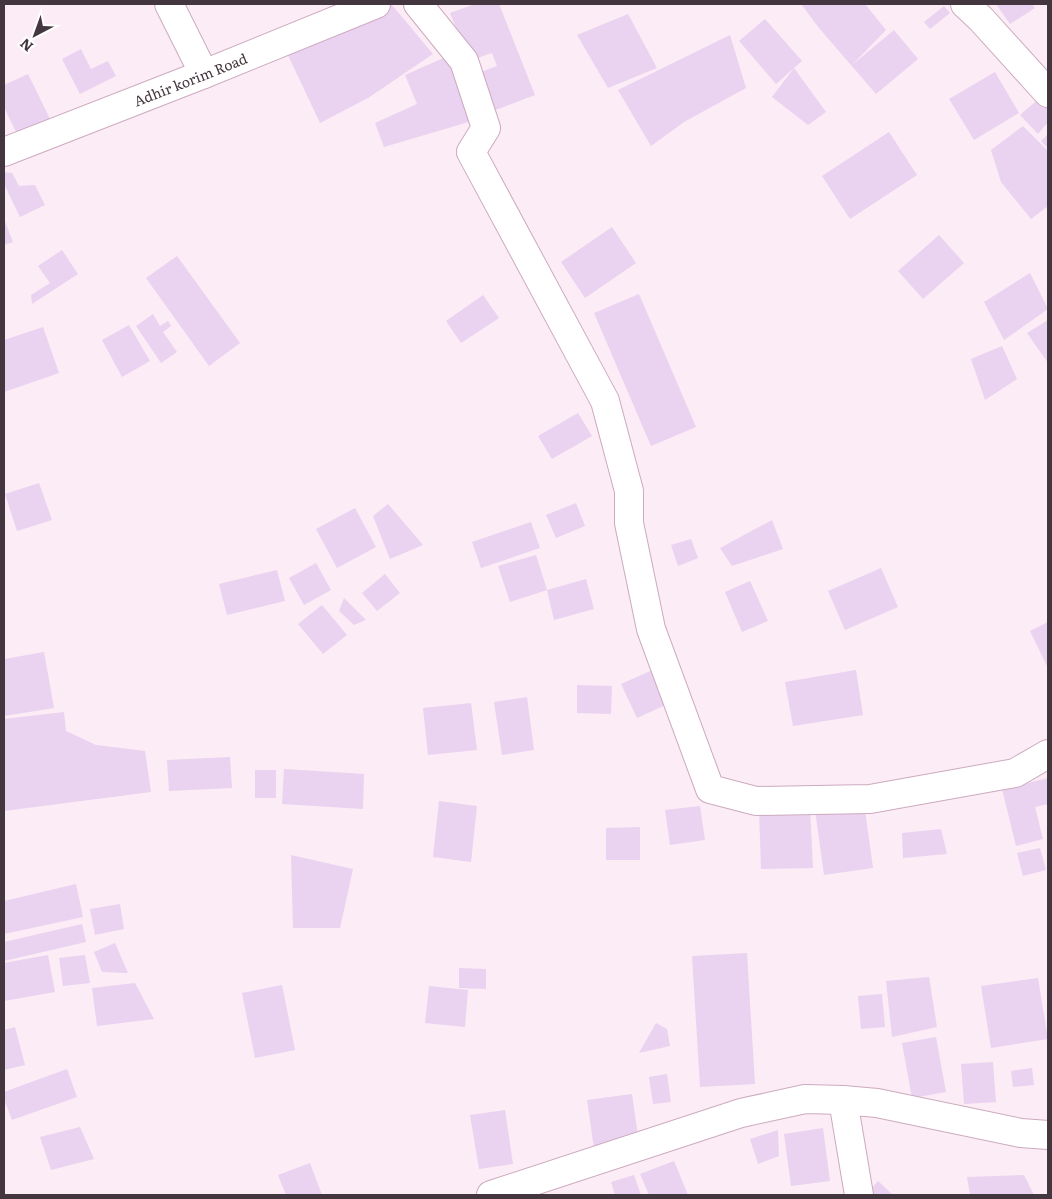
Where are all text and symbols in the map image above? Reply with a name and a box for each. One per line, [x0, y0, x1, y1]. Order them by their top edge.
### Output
north arrow [10, 10, 60, 60]
text: N [15, 34, 37, 57]
street label: Adhir korim Road [131, 47, 250, 111]

